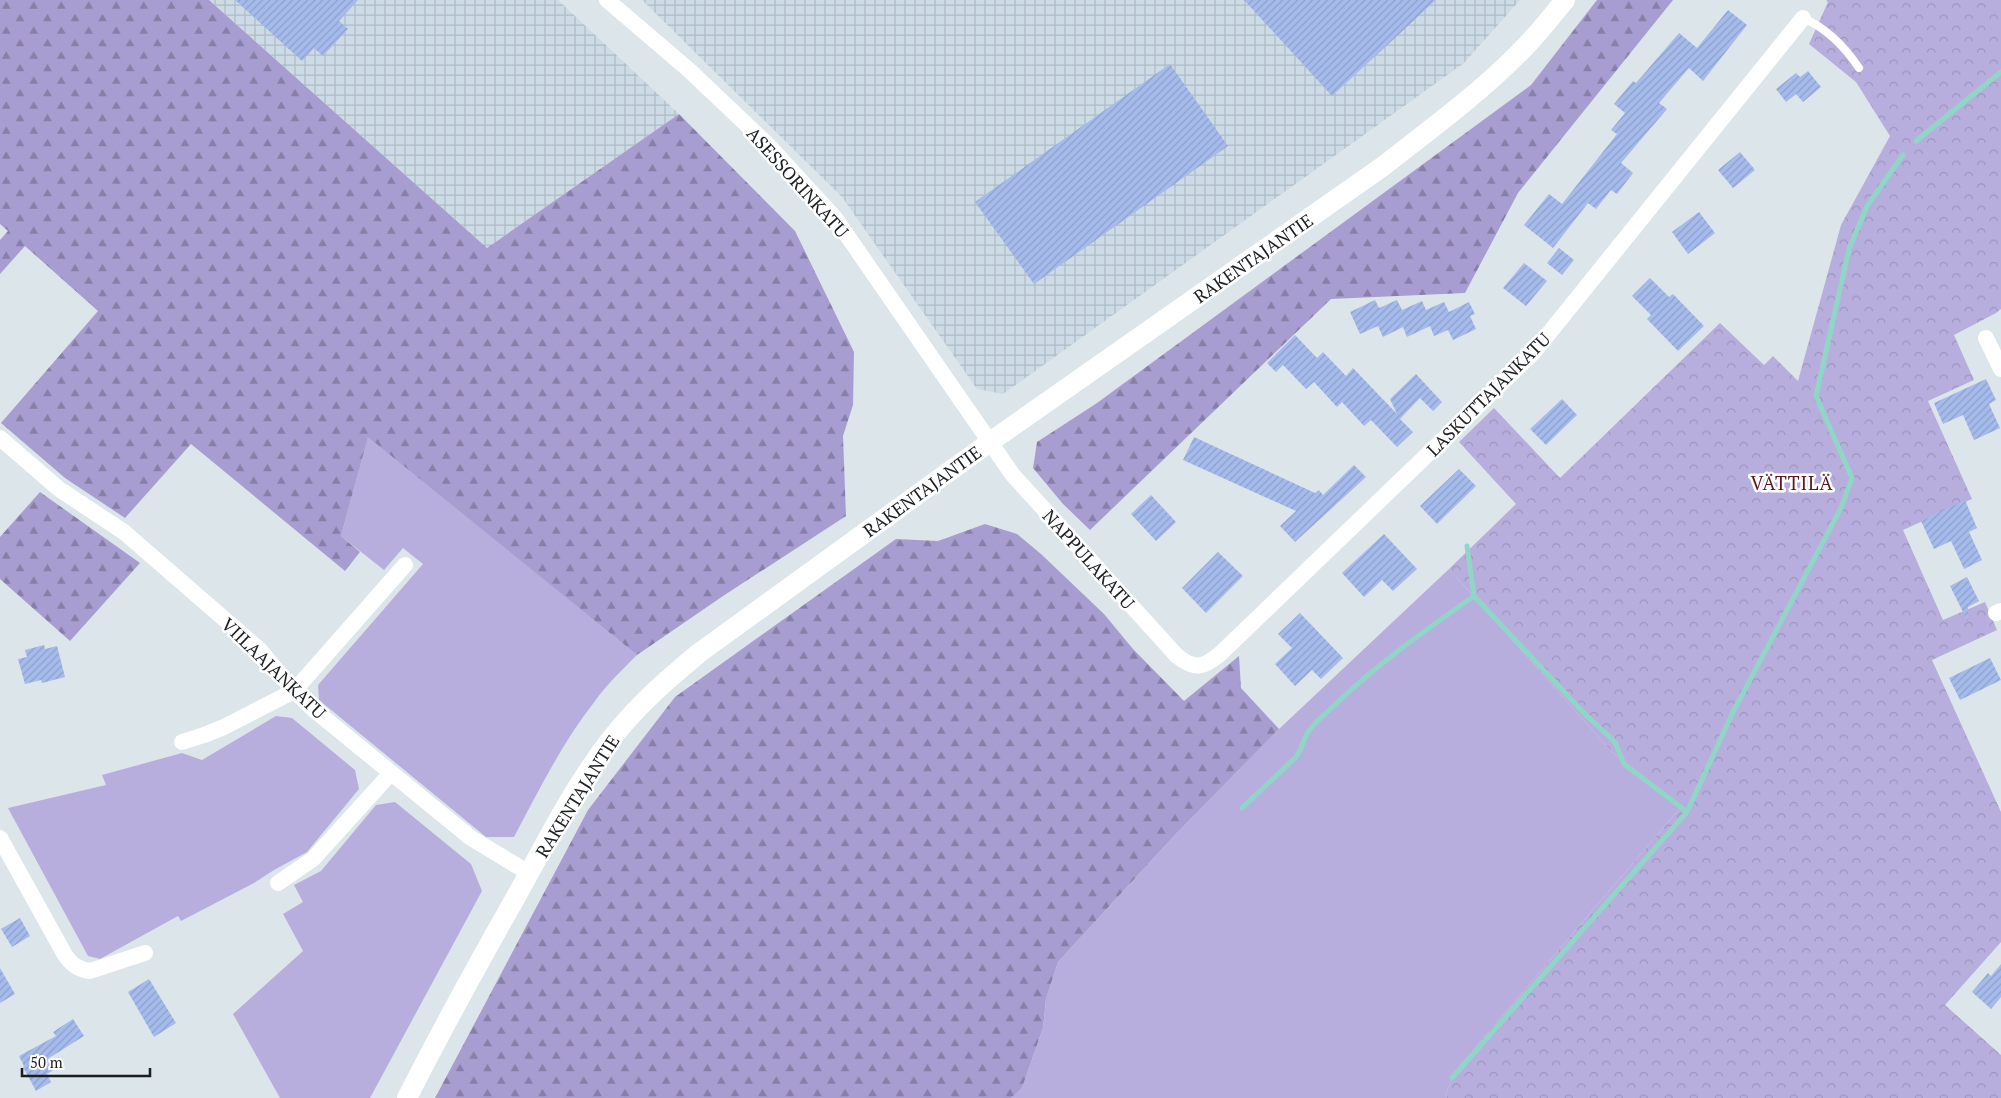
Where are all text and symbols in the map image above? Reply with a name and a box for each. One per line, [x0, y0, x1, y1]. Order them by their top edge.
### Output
street label: ASESSORINKATU [742, 121, 854, 243]
street label: RAKENTAJANTIE [1189, 208, 1317, 308]
street label: LASKUTTAJANKATU [1421, 327, 1555, 461]
street label: RAKENTAJANTIE [858, 440, 986, 542]
district label: VÄTTILÄ [1750, 470, 1834, 495]
street label: NAPPULAKATU [1038, 504, 1140, 614]
street label: VIILAAJANKATU [217, 612, 331, 724]
street label: RAKENTAJANTIE [530, 730, 624, 862]
scale bar [22, 1046, 150, 1078]
text: 50 m [30, 1052, 63, 1072]

